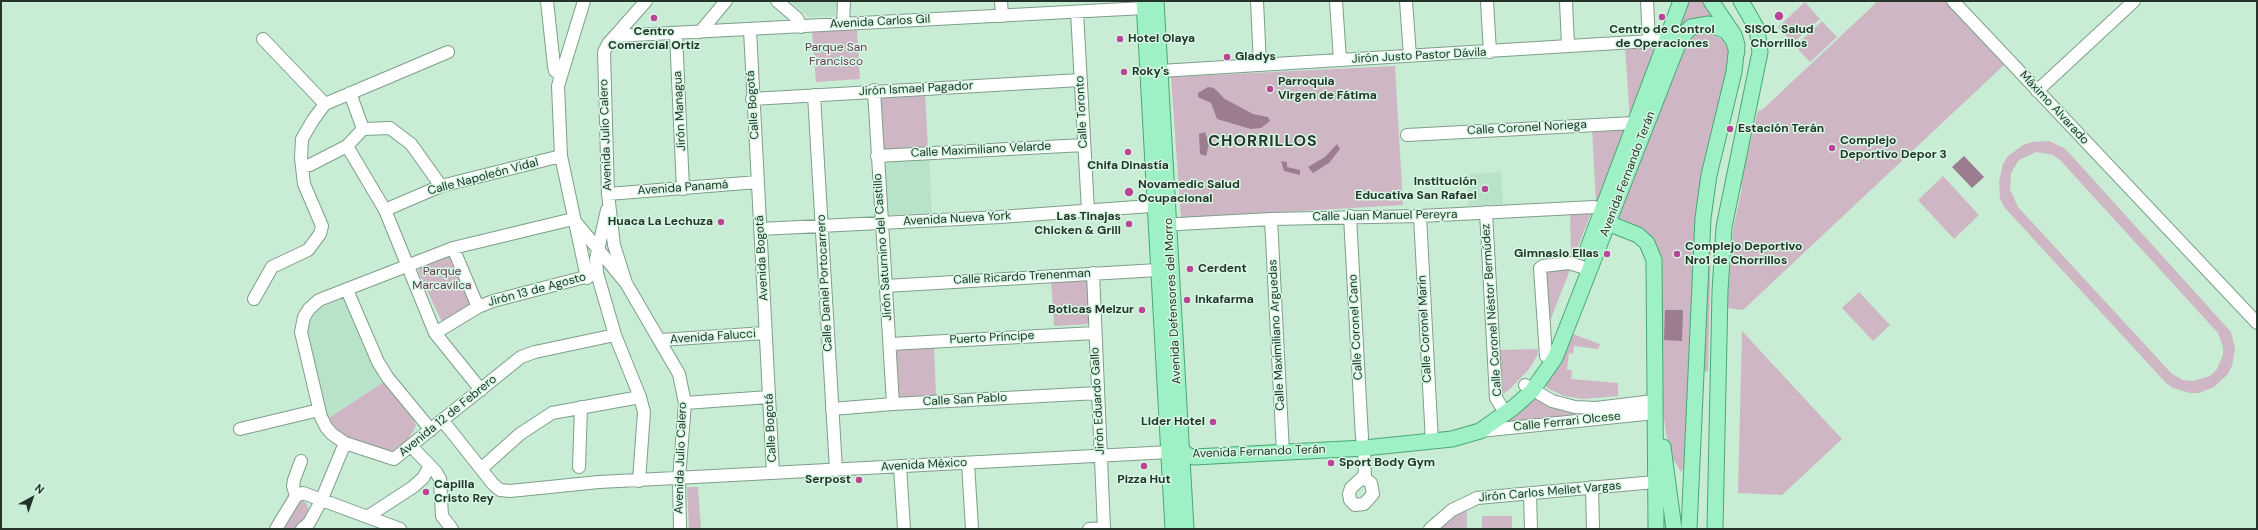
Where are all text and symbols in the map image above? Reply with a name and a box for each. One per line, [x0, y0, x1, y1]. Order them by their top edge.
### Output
marker: SISOL Salud Chorrillos [1773, 10, 1785, 22]
street label: Avenida Carlos Gil [829, 12, 931, 32]
marker: Centro de Control de Operaciones [1657, 12, 1667, 22]
marker: Centro Comercial Ortiz [649, 13, 659, 23]
place label: Centro de Control de Operaciones [1609, 23, 1715, 51]
place label: SISOL Salud Chorrillos [1744, 23, 1814, 51]
place label: Centro Comercial Ortiz [608, 25, 700, 53]
place label: Hotel Olaya [1128, 32, 1195, 46]
marker: Hotel Olaya [1115, 34, 1125, 44]
park label: Parque San Francisco [805, 41, 867, 69]
street label: Jirón Justo Pastor Dávila [1351, 45, 1487, 67]
place label: Gladys [1235, 50, 1276, 64]
marker: Gladys [1222, 52, 1232, 62]
place label: Roky's [1132, 65, 1169, 79]
marker: Roky's [1119, 67, 1129, 77]
street label: Máximo Alvarado [2016, 68, 2092, 148]
street label: Jirón Managua [671, 70, 689, 152]
street label: Calle Bogotá [743, 70, 763, 140]
street label: Calle Toronto [1073, 75, 1091, 149]
place label: Parroquia Virgen de Fátima [1278, 75, 1377, 103]
street label: Avenida Julio Calero [597, 79, 615, 191]
street label: Jirón Ismael Pagador [858, 79, 974, 99]
marker: Parroquia Virgen de Fátima [1265, 84, 1275, 94]
street label: Avenida Fernando Terán [1597, 109, 1659, 239]
street label: Calle Coronel Noriega [1467, 118, 1587, 138]
place label: Estación Terán [1738, 122, 1824, 136]
marker: Estación Terán [1725, 124, 1735, 134]
district label: CHORRILLOS [1208, 132, 1318, 152]
place label: Complejo Deportivo Depor 3 [1840, 134, 1947, 162]
street label: Calle Maximiliano Velarde [910, 139, 1052, 161]
marker: Complejo Deportivo Depor 3 [1827, 143, 1837, 153]
marker: Chifa Dinastía [1123, 147, 1133, 157]
street label: Calle Napoleón Vidal [426, 155, 540, 199]
place label: Chifa Dinastía [1087, 159, 1169, 173]
street label: Jirón Saturnino del Castillo [871, 173, 895, 321]
place label: Institución Educativa San Rafael [1355, 175, 1477, 203]
street label: Avenida Panamá [637, 178, 729, 198]
place label: Novamedic Salud Ocupacional [1138, 178, 1240, 206]
marker: Institución Educativa San Rafael [1480, 184, 1490, 194]
marker: Novamedic Salud Ocupacional [1123, 186, 1135, 198]
street label: Calle Juan Manuel Pereyra [1312, 208, 1458, 224]
street label: Avenida Nueva York [903, 209, 1011, 229]
place label: Las Tinajas Chicken & Grill [1034, 210, 1121, 238]
street label: Calle Daniel Portocarrero [814, 214, 836, 352]
place label: Huaca La Lechuza [608, 215, 713, 229]
street label: Avenida Bogotá [753, 215, 771, 301]
marker: Huaca La Lechuza [716, 217, 726, 227]
street label: Avenida Defensores del Morro [1161, 218, 1185, 384]
marker: Las Tinajas Chicken & Grill [1124, 219, 1134, 229]
street label: Calle Coronel Néstor Bermúdez [1479, 223, 1505, 397]
place label: Complejo Deportivo Nro1 de Chorrillos [1685, 240, 1802, 268]
place label: Gimnasio Ellas [1514, 247, 1599, 261]
marker: Gimnasio Ellas [1602, 249, 1612, 259]
marker: Complejo Deportivo Nro1 de Chorrillos [1672, 249, 1682, 259]
street label: Calle Maximiliano Arguedas [1266, 259, 1288, 411]
place label: Cerdent [1198, 262, 1247, 276]
marker: Cerdent [1185, 264, 1195, 274]
park label: Parque Marcavilca [412, 265, 472, 293]
street label: Calle Ricardo Trenenman [953, 266, 1091, 288]
street label: Jirón 13 de Agosto [486, 270, 588, 310]
street label: Calle Coronel Cano [1346, 274, 1366, 380]
street label: Calle Coronel Marín [1415, 275, 1435, 383]
place label: Inkafarma [1195, 293, 1254, 307]
marker: Inkafarma [1182, 295, 1192, 305]
place label: Boticas Melzur [1048, 303, 1134, 317]
marker: Boticas Melzur [1137, 305, 1147, 315]
street label: Avenida Falucci [670, 327, 756, 347]
street label: Puerto Príncipe [949, 329, 1035, 347]
street label: Jirón Eduardo Gallo [1088, 347, 1108, 455]
street label: Avenida 12 de Febrero [396, 372, 500, 460]
street label: Calle San Pablo [922, 391, 1008, 409]
street label: Calle Bogotá [762, 393, 780, 463]
street label: Avenida Julio Calero [672, 402, 690, 514]
street label: Calle Ferrari Olcese [1513, 409, 1621, 435]
place label: Lider Hotel [1141, 415, 1205, 429]
marker: Lider Hotel [1208, 417, 1218, 427]
street label: Avenida Fernando Terán [1192, 442, 1326, 462]
street label: Avenida México [880, 456, 968, 474]
place label: Sport Body Gym [1339, 456, 1435, 470]
marker: Sport Body Gym [1326, 458, 1336, 468]
marker: Pizza Hut [1139, 461, 1149, 471]
place label: Serpost [805, 473, 851, 487]
place label: Pizza Hut [1117, 473, 1171, 487]
marker: Serpost [854, 475, 864, 485]
north arrow [12, 478, 52, 518]
place label: Capilla Cristo Rey [434, 478, 494, 506]
street label: Jirón Carlos Mellet Vargas [1478, 479, 1622, 505]
text: N [32, 481, 47, 497]
marker: Capilla Cristo Rey [421, 487, 431, 497]

